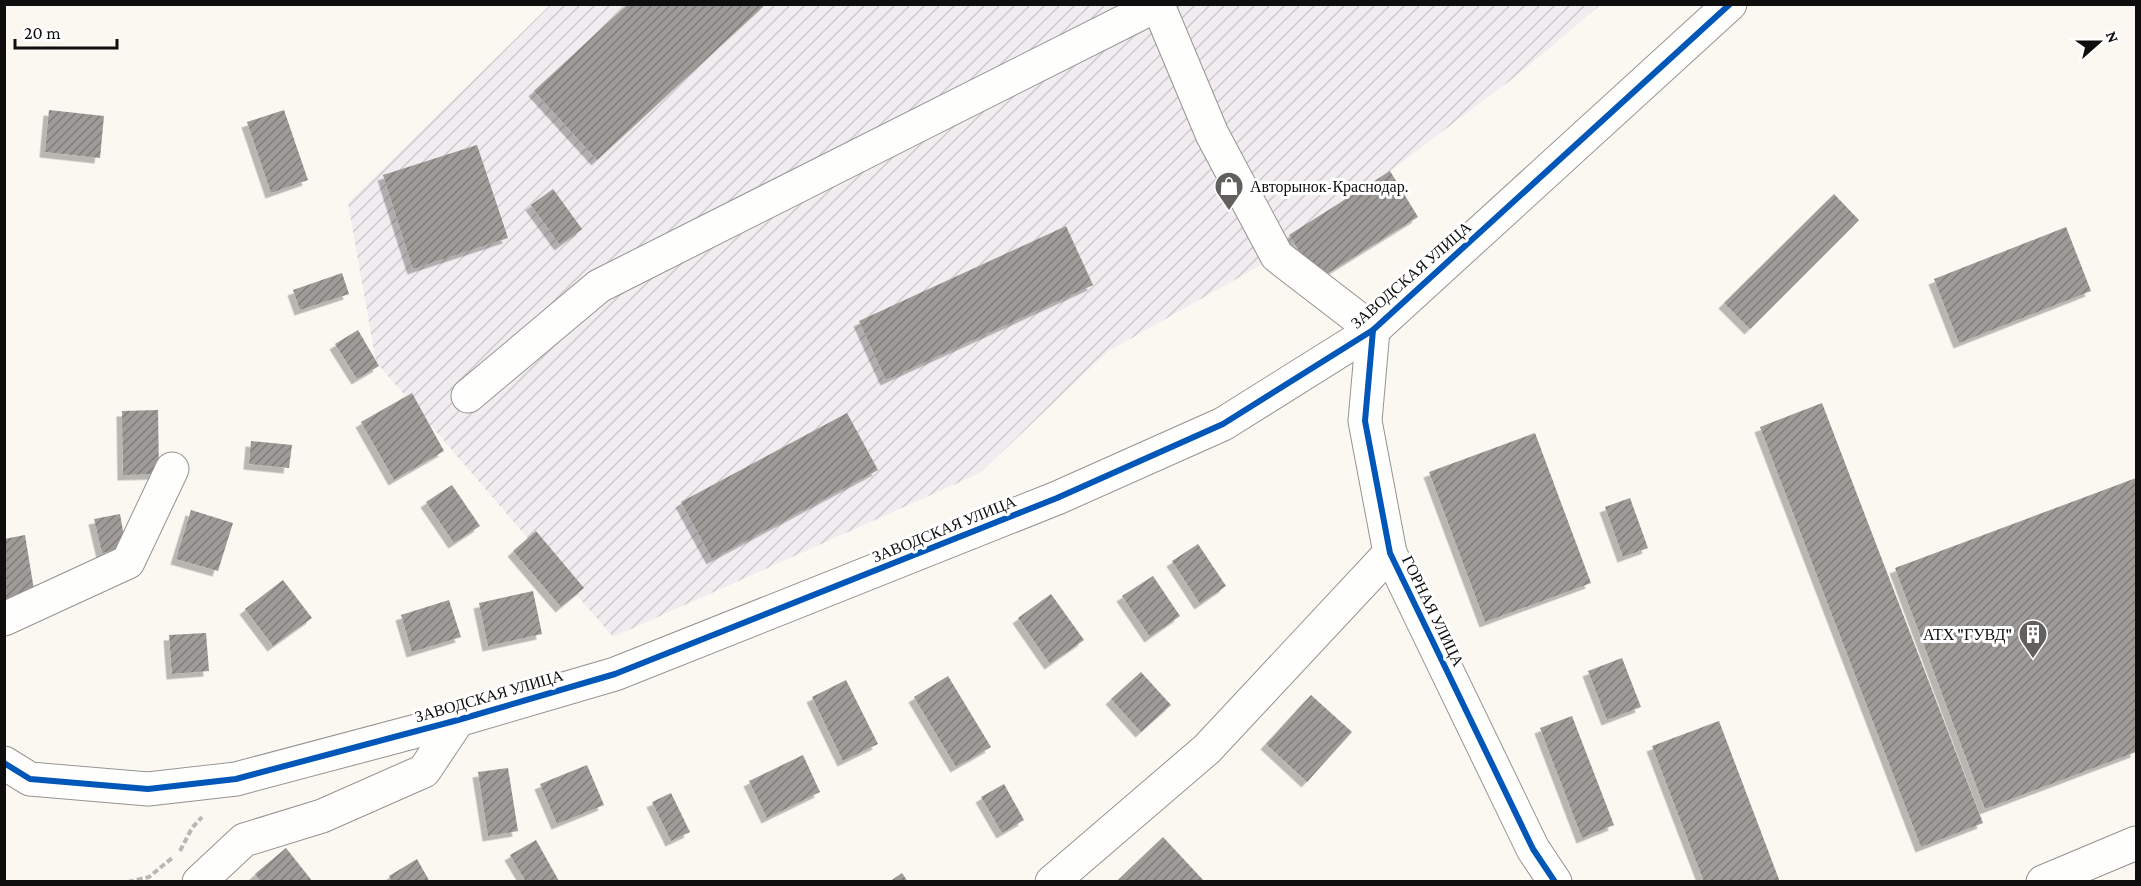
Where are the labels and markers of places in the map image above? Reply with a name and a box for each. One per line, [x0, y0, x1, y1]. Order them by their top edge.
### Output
shop icon: Авторынок-Краснодар. [1213, 170, 1245, 212]
place label: Авторынок-Краснодар. [1250, 178, 1408, 196]
building icon: АТХ "ГУВД" [2017, 618, 2049, 660]
place label: АТХ "ГУВД" [1923, 626, 2012, 644]

